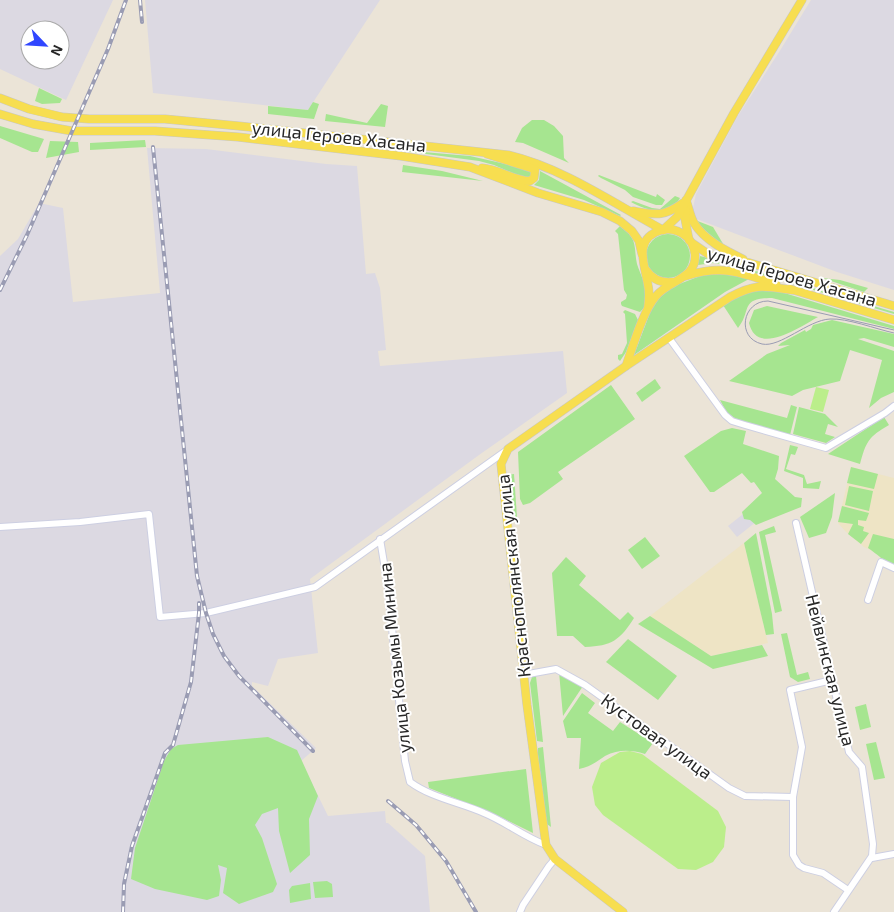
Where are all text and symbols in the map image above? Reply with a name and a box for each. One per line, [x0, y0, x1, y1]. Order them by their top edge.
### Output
north arrow [20, 20, 70, 70]
text: N [47, 43, 67, 59]
street label: улица Героев Хасана [251, 116, 427, 156]
street label: улица Героев Хасана [705, 241, 879, 311]
street label: Краснополянская улица [491, 473, 535, 679]
street label: улица Козьмы Минина [373, 562, 415, 754]
street label: Нейвинская улица [801, 592, 861, 748]
street label: Кустовая улица [597, 688, 717, 784]

